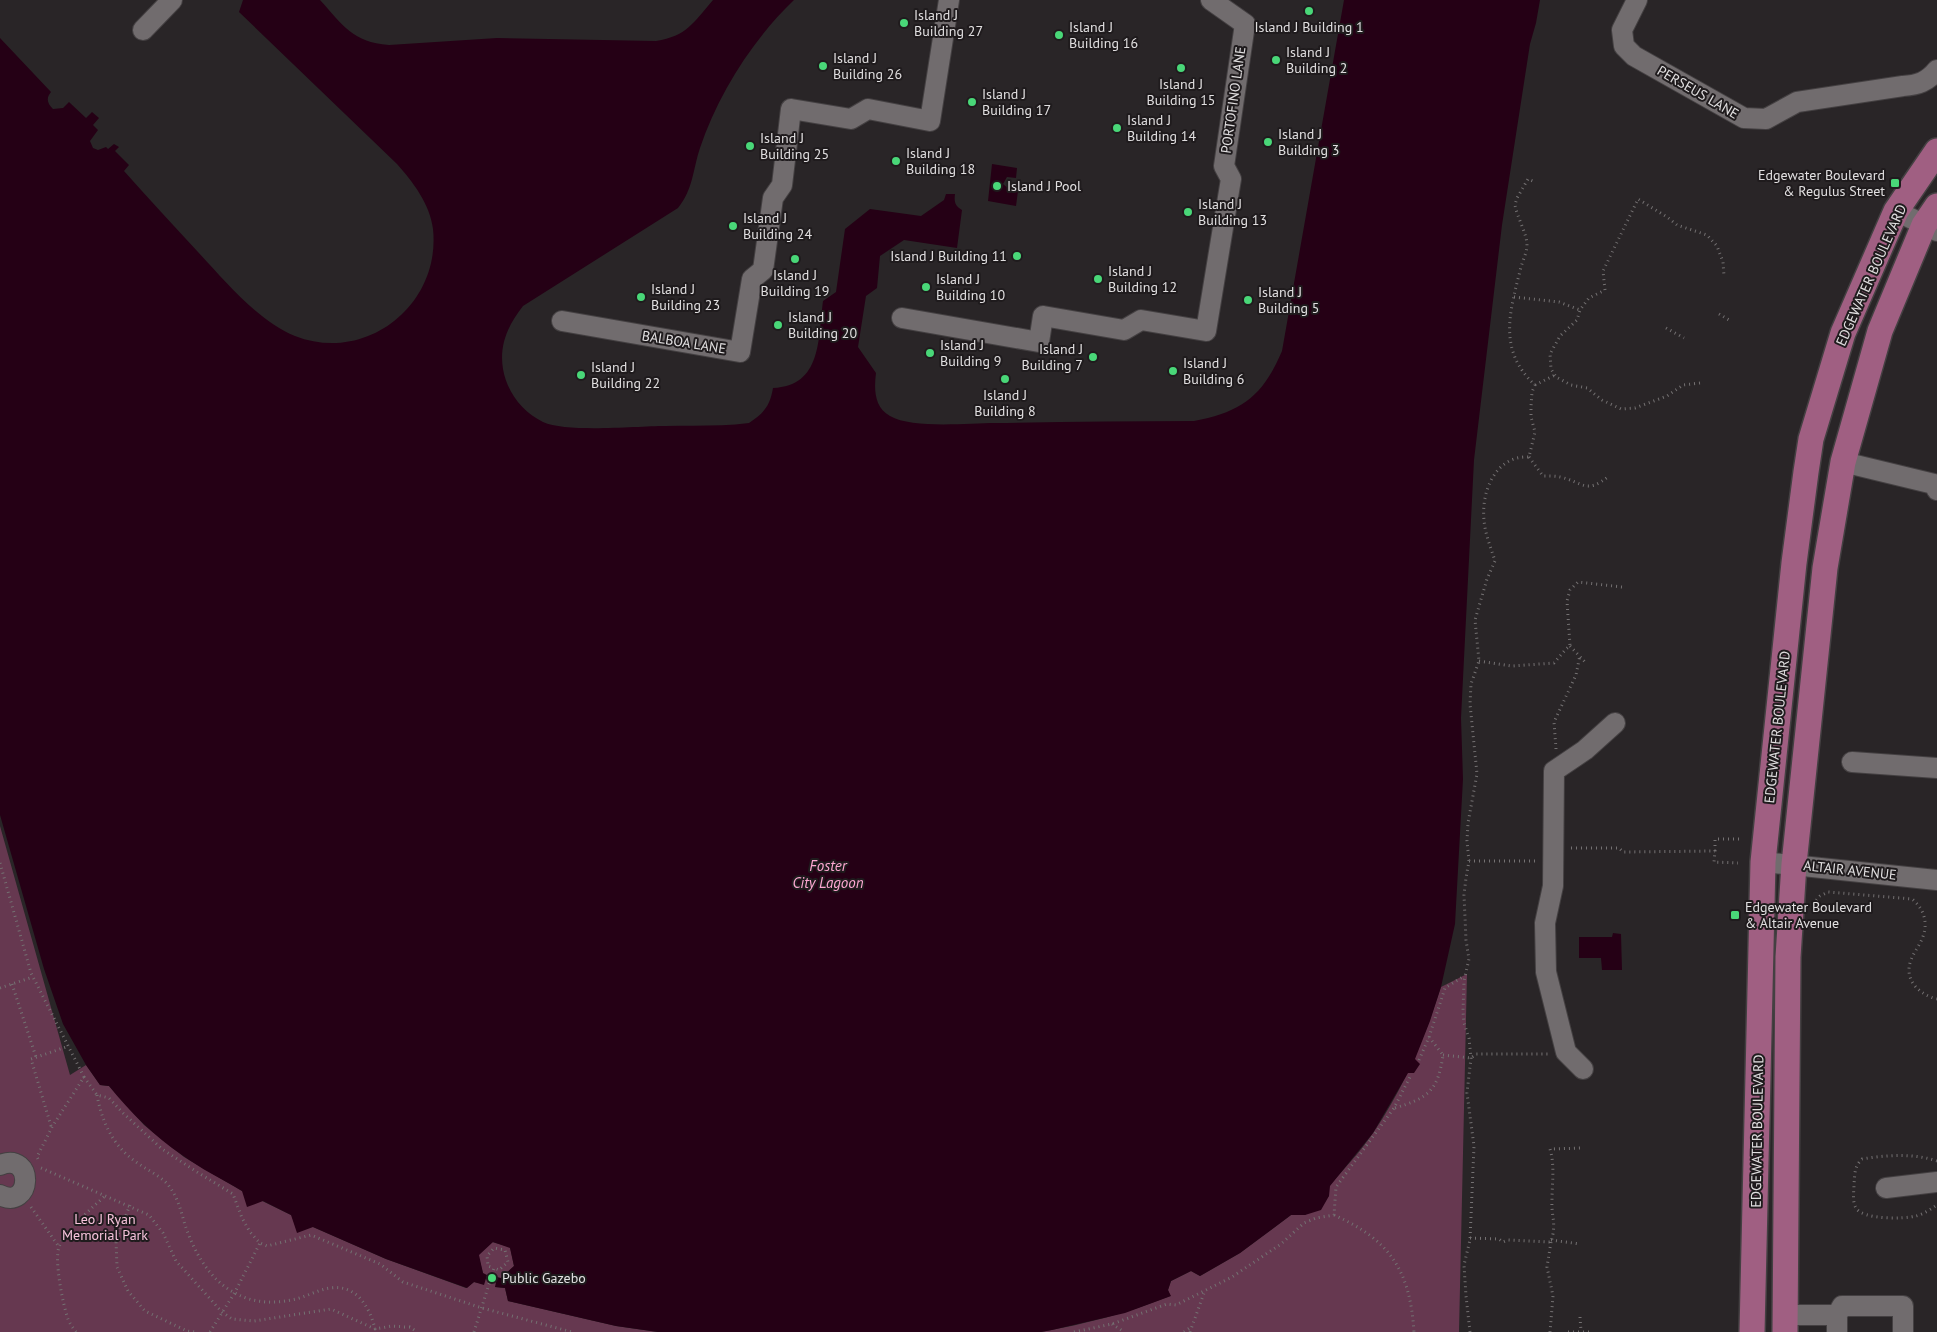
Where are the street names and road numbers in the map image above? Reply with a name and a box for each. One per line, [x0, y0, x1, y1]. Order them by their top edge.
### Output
street label: PORTOFINO LANE [1217, 45, 1249, 155]
street label: PERSEUS LANE [1654, 61, 1742, 123]
street label: EDGEWATER BOULEVARD [1832, 201, 1910, 349]
street label: BALBOA LANE [641, 326, 727, 358]
street label: EDGEWATER BOULEVARD [1760, 650, 1794, 804]
street label: ALTAIR AVENUE [1803, 856, 1897, 884]
street label: EDGEWATER BOULEVARD [1747, 1054, 1767, 1208]

